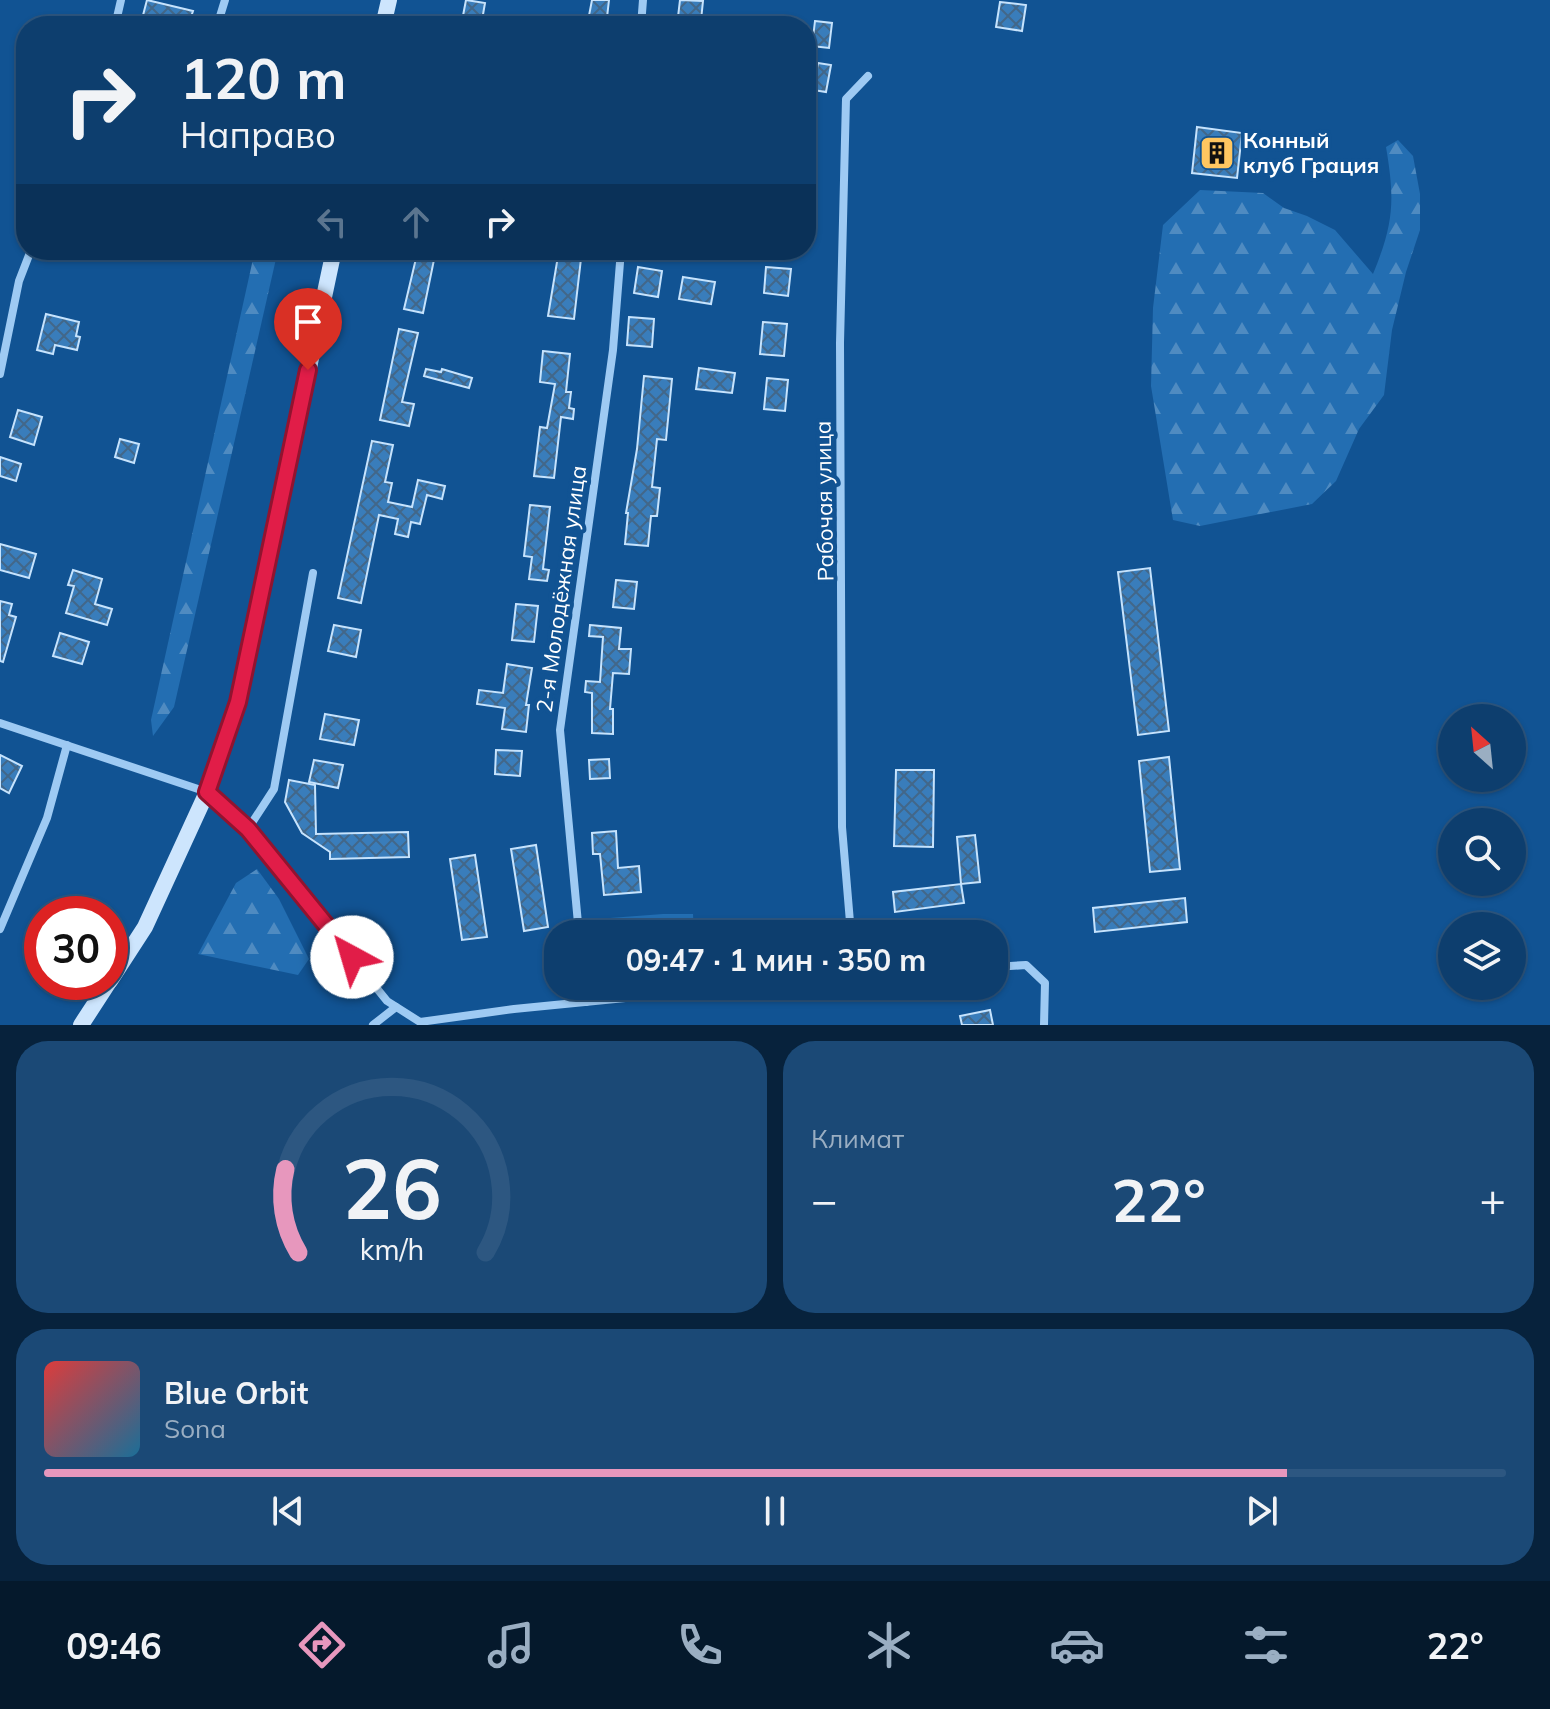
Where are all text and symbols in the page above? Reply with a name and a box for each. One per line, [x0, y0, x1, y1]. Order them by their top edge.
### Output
text: 120 m [180, 43, 347, 113]
icon: right [48, 48, 152, 152]
text: Направо [180, 112, 336, 157]
place label: Конный клуб Грация [1243, 126, 1379, 179]
building icon: Конный клуб Грация [1198, 134, 1236, 172]
icon: left [310, 200, 354, 244]
icon: ahead [394, 200, 438, 244]
icon: right [478, 200, 522, 244]
pin [274, 288, 342, 370]
icon: arrive [286, 300, 330, 344]
street label: Рабочая улица [809, 420, 839, 582]
street label: 2-я Молодёжная улица [530, 464, 592, 714]
north arrow [1438, 704, 1526, 792]
map controls [1438, 704, 1526, 1000]
button: search [1438, 808, 1526, 896]
speed limit sign: 30 [24, 896, 128, 1000]
button: layers [1438, 912, 1526, 1000]
position arrow [310, 915, 394, 999]
text: 09:47 · 1 мин · 350 m [626, 941, 926, 979]
text: Климат [811, 1122, 904, 1155]
text: 26 [342, 1135, 441, 1240]
text: 22° [1111, 1162, 1206, 1237]
text: − [811, 1172, 837, 1227]
text: + [1480, 1172, 1506, 1227]
text: km/h [359, 1231, 424, 1267]
text: Blue Orbit [164, 1374, 308, 1412]
text: Sona [164, 1412, 226, 1445]
icon: previous [266, 1489, 310, 1533]
icon: pause [753, 1489, 797, 1533]
icon: next [1240, 1489, 1284, 1533]
icon: directions [294, 1617, 350, 1673]
icon: music [483, 1617, 539, 1673]
icon: phone [672, 1617, 728, 1673]
icon: climate [861, 1617, 917, 1673]
icon: car [1049, 1617, 1105, 1673]
icon: filters [1238, 1617, 1294, 1673]
text: 09:46 [66, 1623, 162, 1668]
text: 22° [1427, 1623, 1484, 1668]

